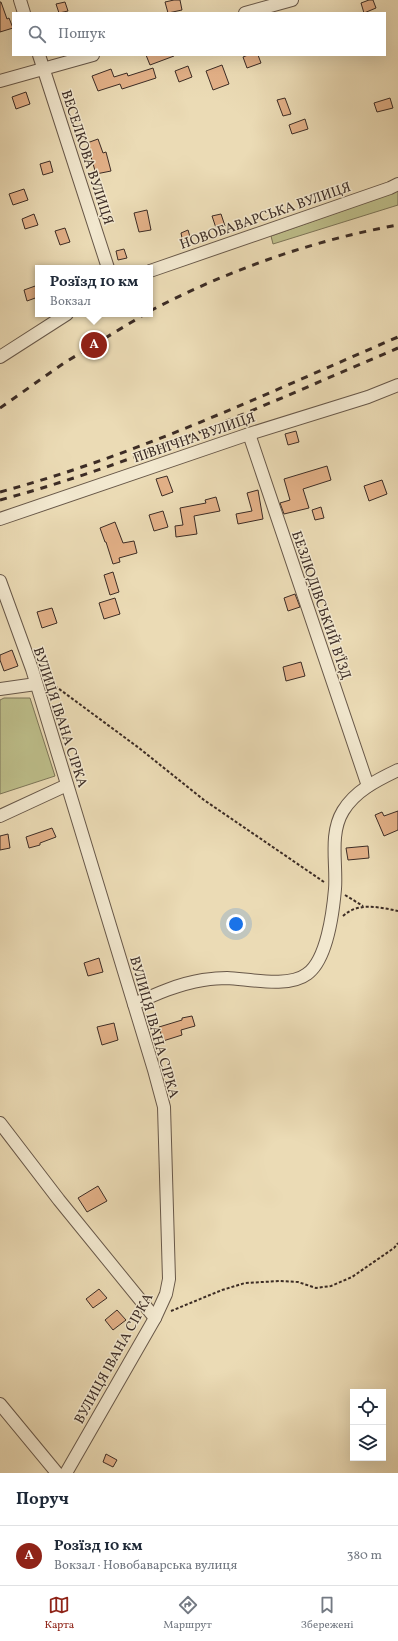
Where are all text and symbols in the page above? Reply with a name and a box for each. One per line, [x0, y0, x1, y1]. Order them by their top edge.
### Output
search box [12, 12, 386, 56]
icon: search [26, 23, 48, 45]
text: Пошук [58, 24, 106, 45]
street label: ВЕСЕЛКОВА ВУЛИЦЯ [56, 88, 117, 227]
street label: НОВОБАВАРСЬКА ВУЛИЦЯ [177, 178, 354, 255]
popup [35, 265, 153, 317]
text: Розїзд 10 км [50, 272, 138, 293]
text: Вокзал [50, 293, 91, 311]
pin: A [81, 330, 107, 360]
street label: ПІВНІЧНА ВУЛИЦЯ [131, 409, 258, 468]
street label: БЕЗЛЮДІВСЬКИЙ В'ЇЗД [286, 528, 356, 682]
street label: ВУЛИЦЯ ІВАНА СІРКА [28, 645, 91, 790]
your location [226, 914, 246, 934]
street label: ВУЛИЦЯ ІВАНА СІРКА [124, 954, 183, 1101]
street label: ВУЛИЦЯ ІВАНА СІРКА [70, 1290, 158, 1428]
map controls [350, 1389, 386, 1461]
button: locate [350, 1389, 386, 1425]
button: layers [350, 1425, 386, 1461]
text: Поруч [16, 1488, 69, 1511]
text: Розїзд 10 км [54, 1536, 142, 1557]
text: A [24, 1547, 34, 1565]
text: 380 m [347, 1547, 382, 1565]
text: Вокзал · Новобаварська вулиця [54, 1557, 237, 1575]
tab: Карта [44, 1594, 74, 1633]
tab: Маршрут [163, 1594, 212, 1633]
tab: Збережені [301, 1594, 353, 1633]

